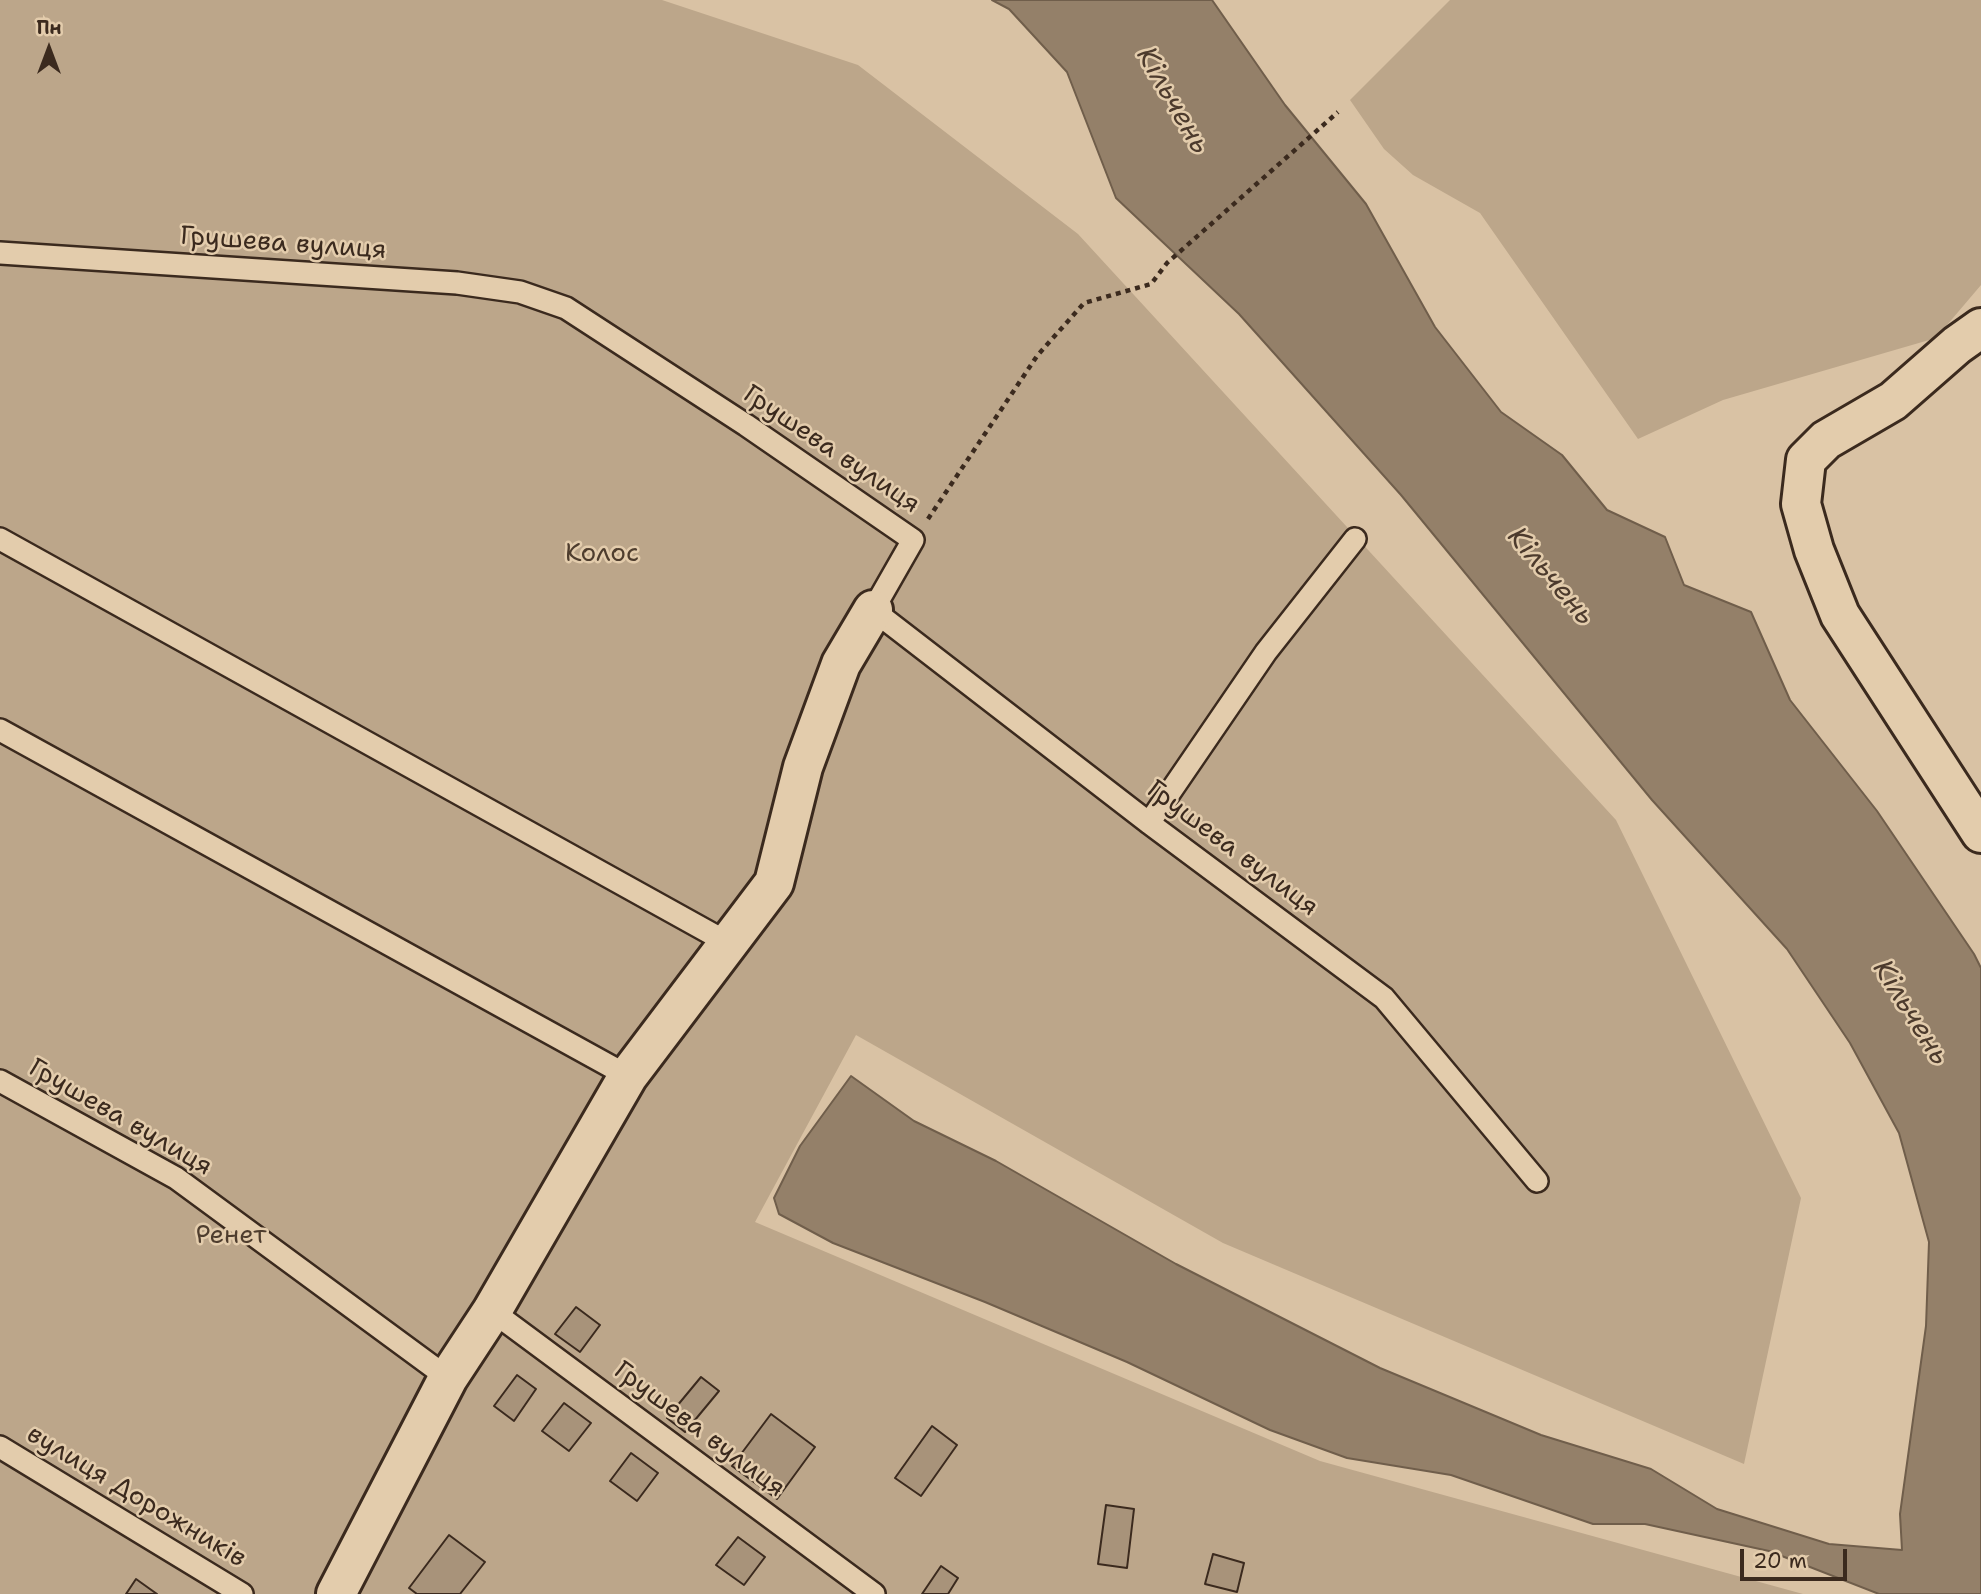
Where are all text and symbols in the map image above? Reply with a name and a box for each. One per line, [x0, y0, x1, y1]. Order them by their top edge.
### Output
north arrow [14, 14, 84, 84]
text: Пн [36, 15, 62, 40]
water label: Кільчень [1128, 42, 1216, 160]
street label: Грушева вулиця [179, 221, 387, 267]
street label: Грушева вулиця [737, 379, 925, 521]
water label: Кільчень [1499, 521, 1601, 633]
park label: Колос [565, 538, 639, 570]
street label: Грушева вулиця [1140, 774, 1324, 924]
water label: Кільчень [1865, 954, 1955, 1072]
street label: Грушева вулиця [23, 1053, 217, 1183]
park label: Ренет [195, 1220, 267, 1252]
street label: Грушева вулиця [607, 1355, 791, 1505]
street label: вулиця Дорожників [21, 1419, 251, 1575]
scale bar [1743, 1534, 1850, 1578]
text: 20 m [1753, 1547, 1807, 1575]

